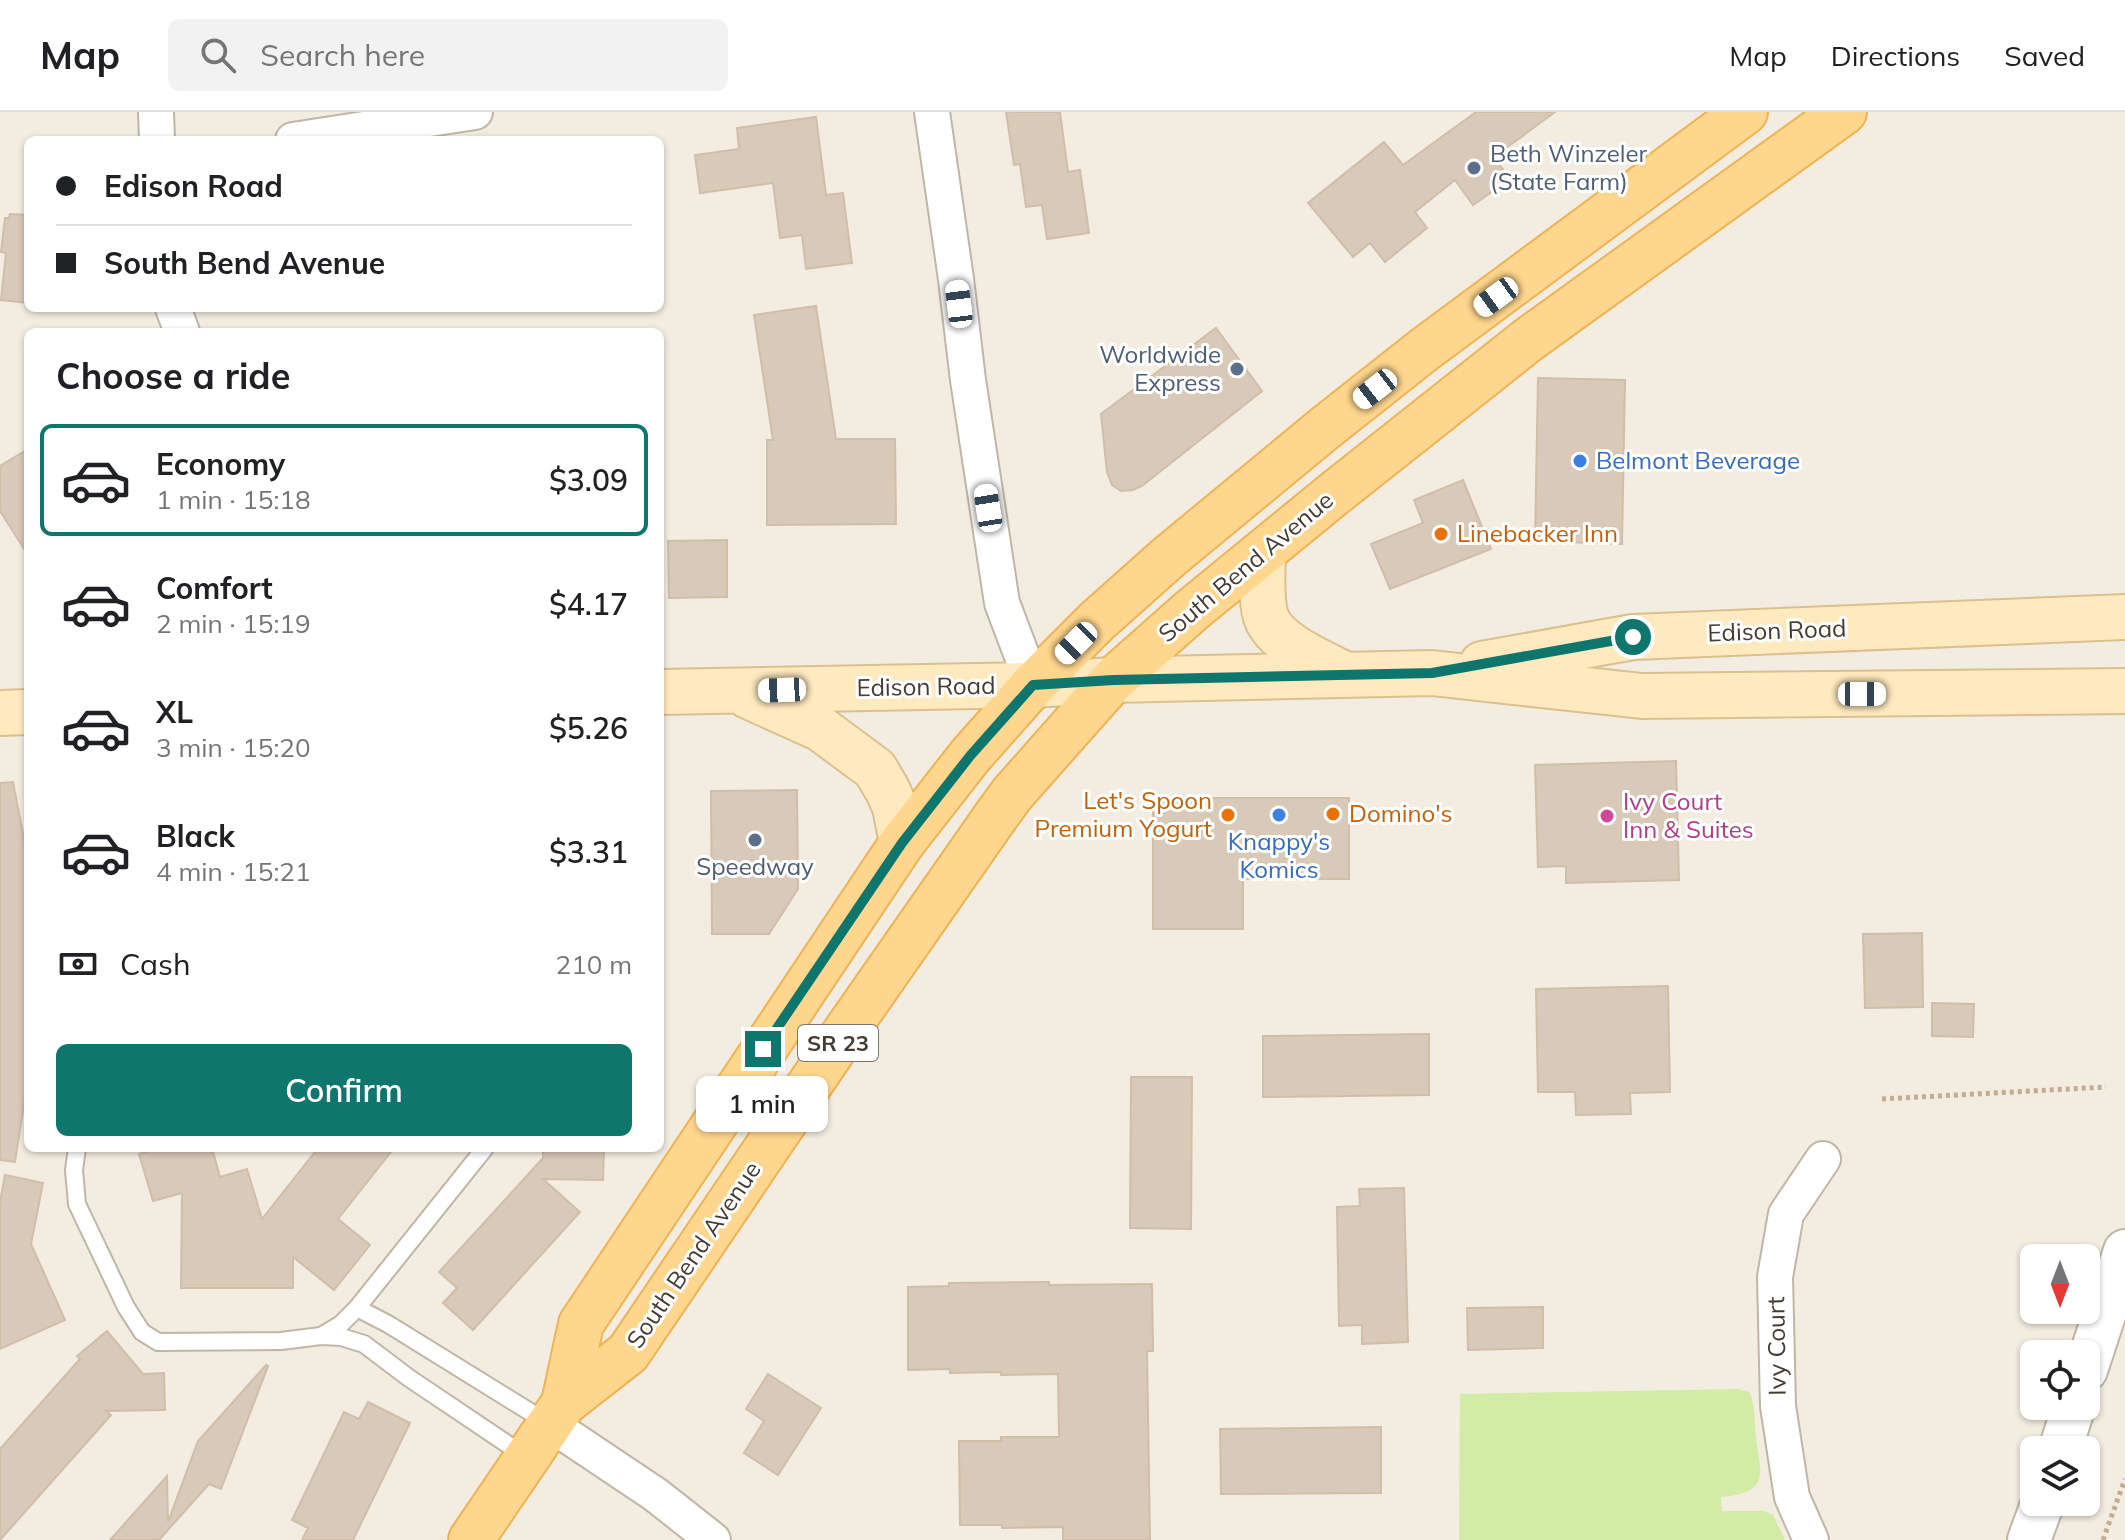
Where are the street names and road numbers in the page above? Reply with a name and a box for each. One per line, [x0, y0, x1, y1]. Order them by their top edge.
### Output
street label: South Bend Avenue [1152, 484, 1339, 648]
street label: Edison Road [1707, 613, 1847, 647]
street label: Edison Road [856, 670, 996, 702]
road number: SR 23 [798, 1025, 878, 1061]
street label: South Bend Avenue [620, 1155, 767, 1354]
street label: Ivy Court [1760, 1296, 1792, 1396]

